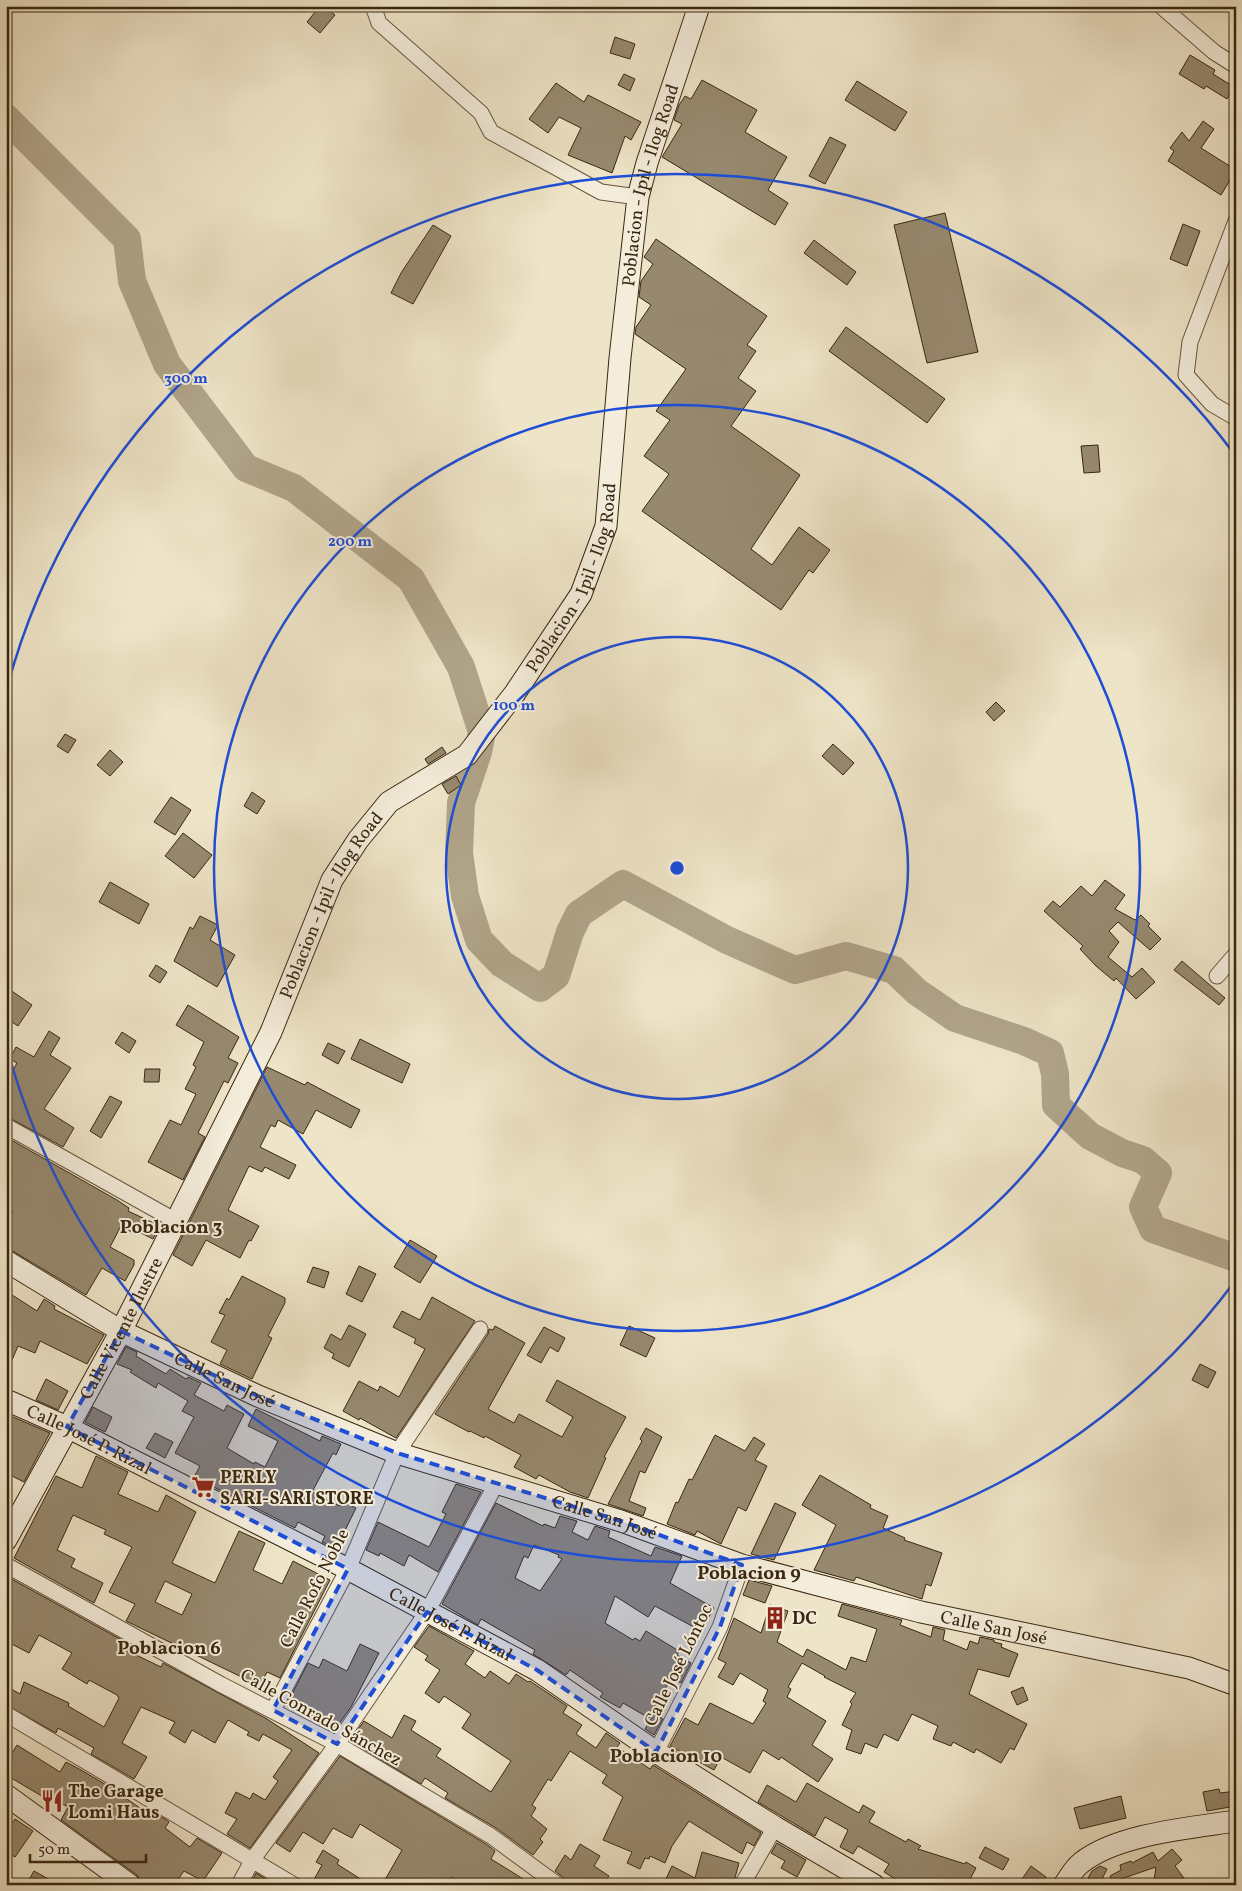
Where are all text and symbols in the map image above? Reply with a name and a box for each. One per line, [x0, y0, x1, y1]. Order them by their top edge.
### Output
street label: Poblacion - Ipil - Ilog Road [617, 81, 686, 288]
text: 300 m [164, 369, 208, 390]
street label: Poblacion - Ipil - Ilog Road [521, 482, 624, 678]
text: 200 m [328, 532, 372, 553]
text: 100 m [493, 696, 536, 717]
street label: Poblacion - Ipil - Ilog Road [275, 807, 390, 1003]
centre of rings [668, 859, 686, 877]
district label: Poblacion 3 [120, 1215, 222, 1241]
street label: Calle Vicente Ilustre [75, 1253, 170, 1405]
street label: Calle San José [169, 1347, 278, 1415]
street label: Calle José P. Rizal [22, 1400, 156, 1482]
place label: PERLY SARI-SARI STORE [220, 1466, 374, 1512]
supermarket icon: PERLY SARI-SARI STORE [190, 1474, 216, 1500]
street label: Calle San José [549, 1490, 660, 1547]
street label: Calle Rofo Noble [275, 1525, 356, 1653]
district label: Poblacion 9 [697, 1561, 801, 1587]
street label: Calle José P. Rizal [384, 1582, 516, 1668]
street label: Calle José Lóntoc [639, 1600, 720, 1731]
building icon: DC [762, 1605, 788, 1631]
street label: Calle San José [938, 1605, 1049, 1652]
place label: DC [792, 1607, 817, 1632]
district label: Poblacion 6 [117, 1636, 221, 1662]
street label: Calle Conrado Sánchez [235, 1663, 406, 1773]
district label: Poblacion 10 [610, 1744, 722, 1770]
place label: The Garage Lomi Haus [68, 1780, 164, 1826]
restaurant icon: The Garage Lomi Haus [39, 1788, 65, 1814]
scale bar [30, 1831, 146, 1863]
text: 50 m [38, 1840, 70, 1861]

